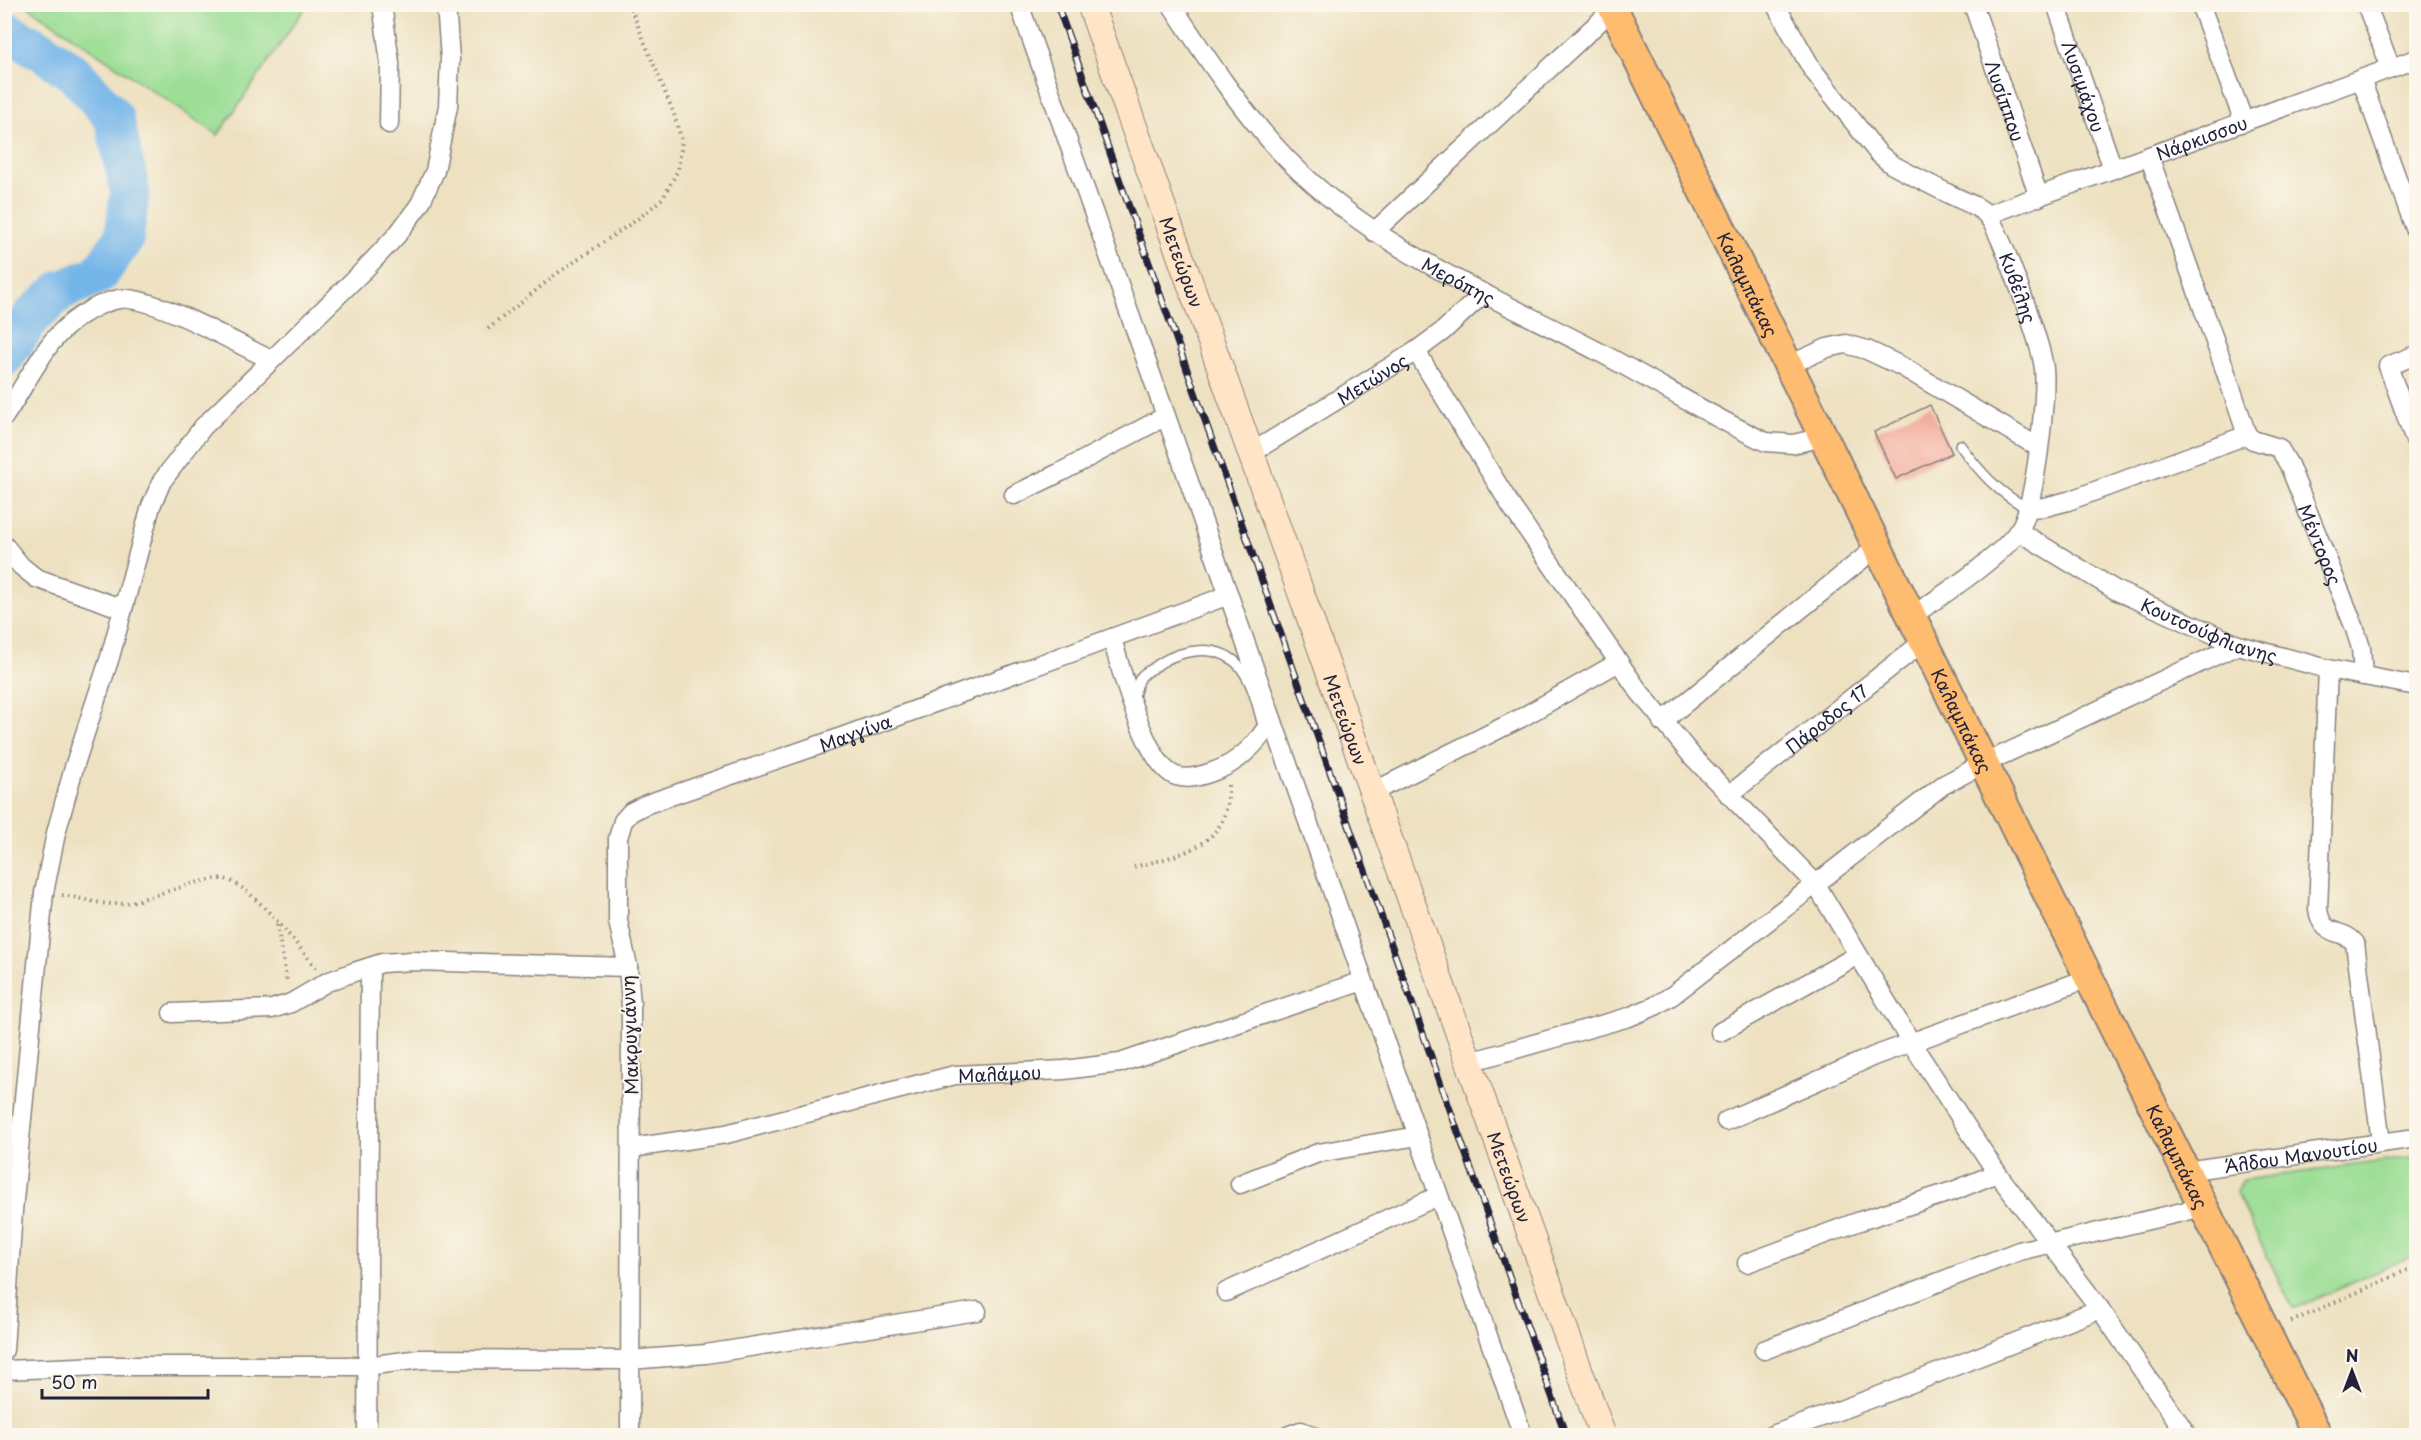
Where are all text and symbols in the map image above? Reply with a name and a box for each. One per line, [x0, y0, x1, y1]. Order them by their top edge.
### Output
street label: Λυσιμάχου [2056, 37, 2113, 136]
street label: Λυσίππου [1980, 56, 2032, 145]
street label: Νάρκισσου [2152, 108, 2251, 166]
street label: Μετεώρων [1154, 212, 1211, 311]
street label: Καλαμπάκας [1711, 227, 1786, 341]
street label: Κυβέλης [1993, 248, 2044, 326]
street label: Μερόπης [1417, 250, 1500, 311]
street label: Μετώνος [1331, 346, 1412, 411]
street label: Μέντορος [2292, 499, 2349, 589]
street label: Κουτσούφλιανης [2137, 590, 2280, 668]
street label: Καλαμπάκας [1925, 663, 2000, 777]
street label: Μετεώρων [1317, 670, 1375, 769]
street label: Πάροδος 17 [1779, 677, 1874, 759]
street label: Μαγγίνα [815, 706, 895, 758]
street label: Μακρυγιάννη [613, 975, 645, 1095]
street label: Μαλάμου [957, 1058, 1042, 1088]
street label: Καλαμπάκας [2140, 1099, 2216, 1213]
street label: Μετεώρων [1481, 1127, 1539, 1227]
street label: Άλδου Μανουτίου [2222, 1130, 2379, 1179]
north arrow [2322, 1341, 2382, 1401]
text: N [2346, 1343, 2358, 1367]
scale bar [42, 1362, 208, 1400]
text: 50 m [51, 1368, 98, 1395]

